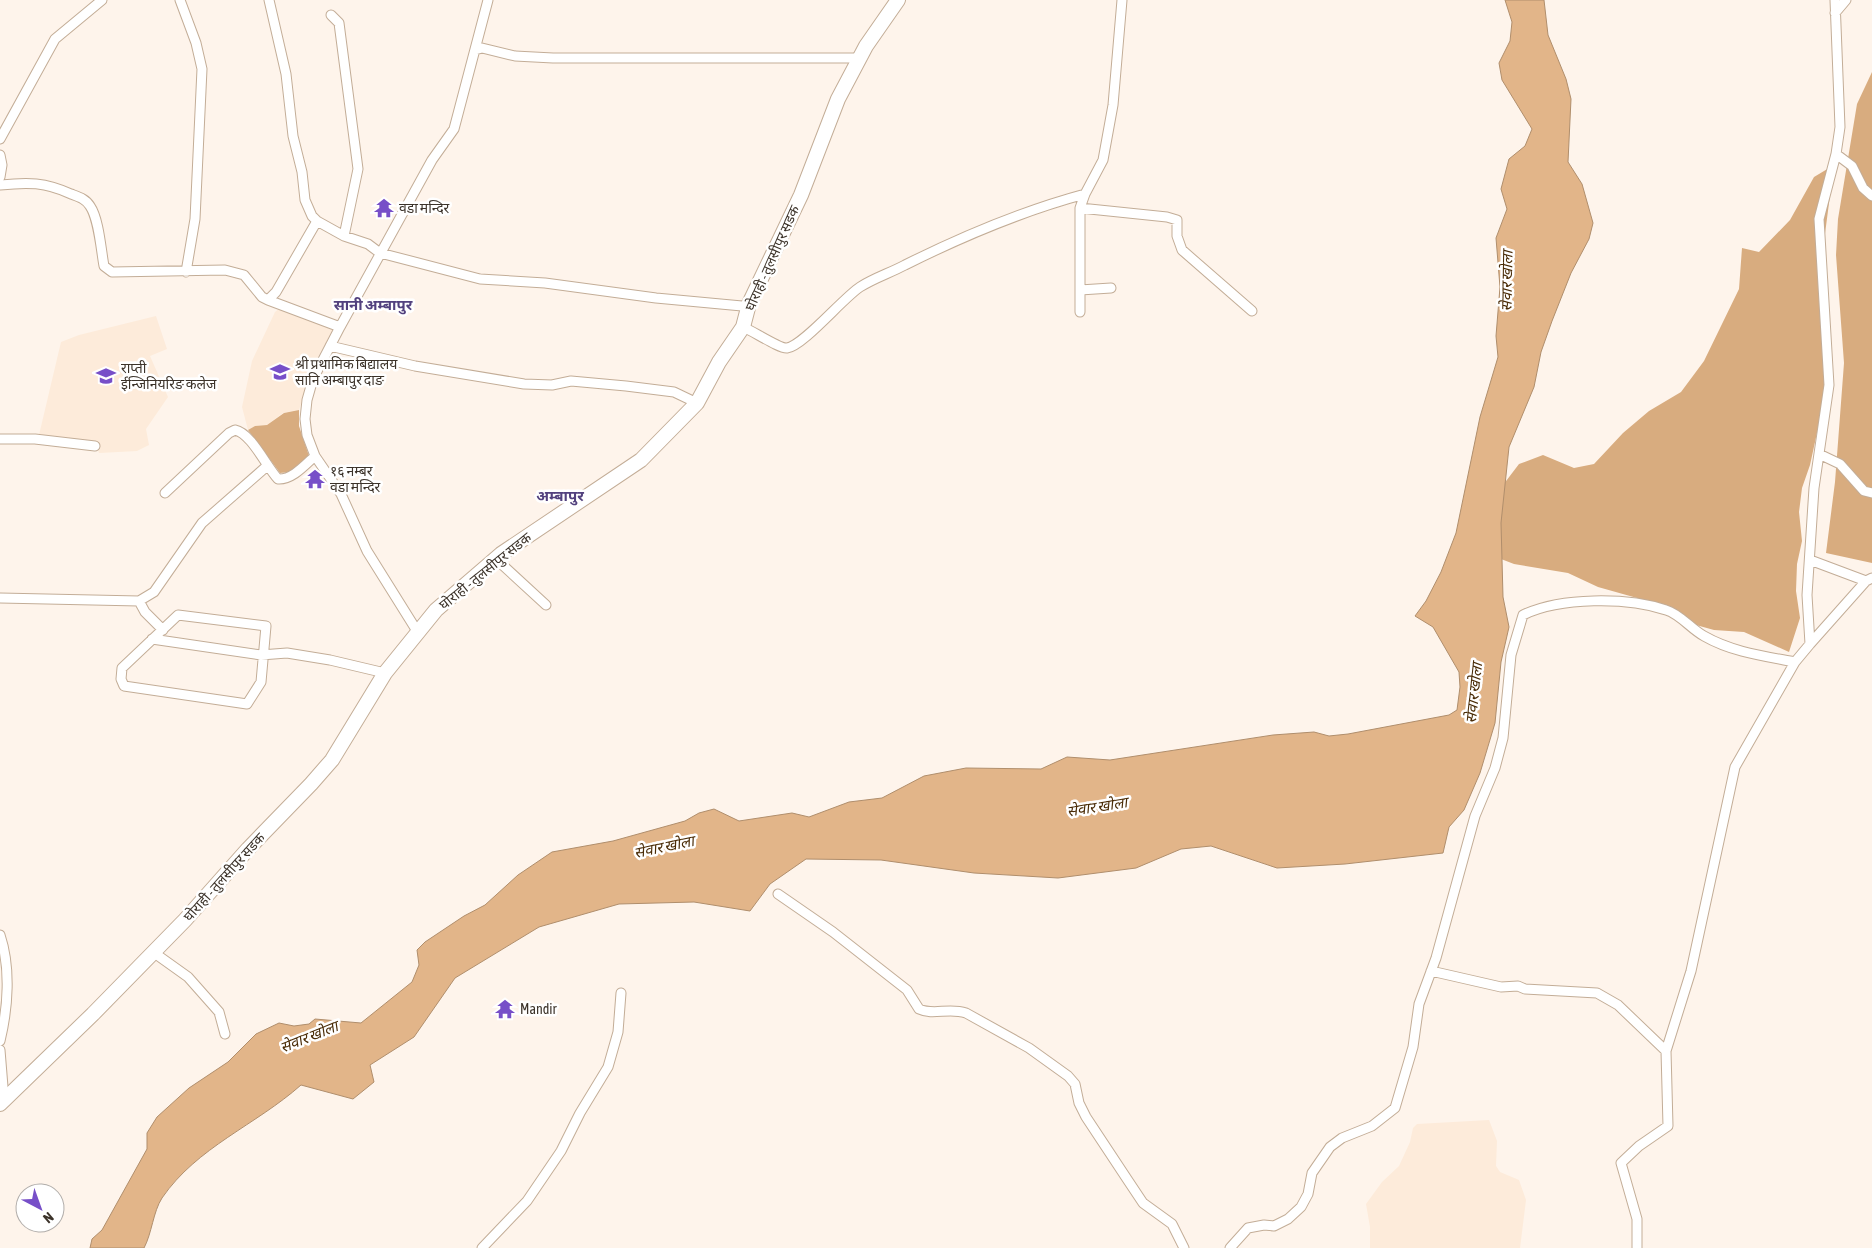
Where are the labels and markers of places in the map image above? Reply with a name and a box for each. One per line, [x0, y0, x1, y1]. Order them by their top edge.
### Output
temple icon: वडा मन्दिर [373, 197, 395, 219]
place label: वडा मन्दिर [399, 200, 450, 216]
place label: श्री प्रथामिक बिद्यालय सानि अम्बापुर दाङ [295, 356, 398, 390]
place label: राप्ती ईन्जिनियरिङ कलेज [121, 360, 217, 392]
school or university icon: श्री प्रथामिक बिद्यालय सानि अम्बापुर दाङ [269, 361, 291, 383]
school or university icon: राप्ती ईन्जिनियरिङ कलेज [95, 365, 117, 387]
place label: १६ नम्बर वडा मन्दिर [330, 463, 381, 495]
temple icon: १६ नम्बर वडा मन्दिर [304, 468, 326, 490]
temple icon: Mandir [494, 998, 516, 1020]
place label: Mandir [520, 1001, 558, 1017]

